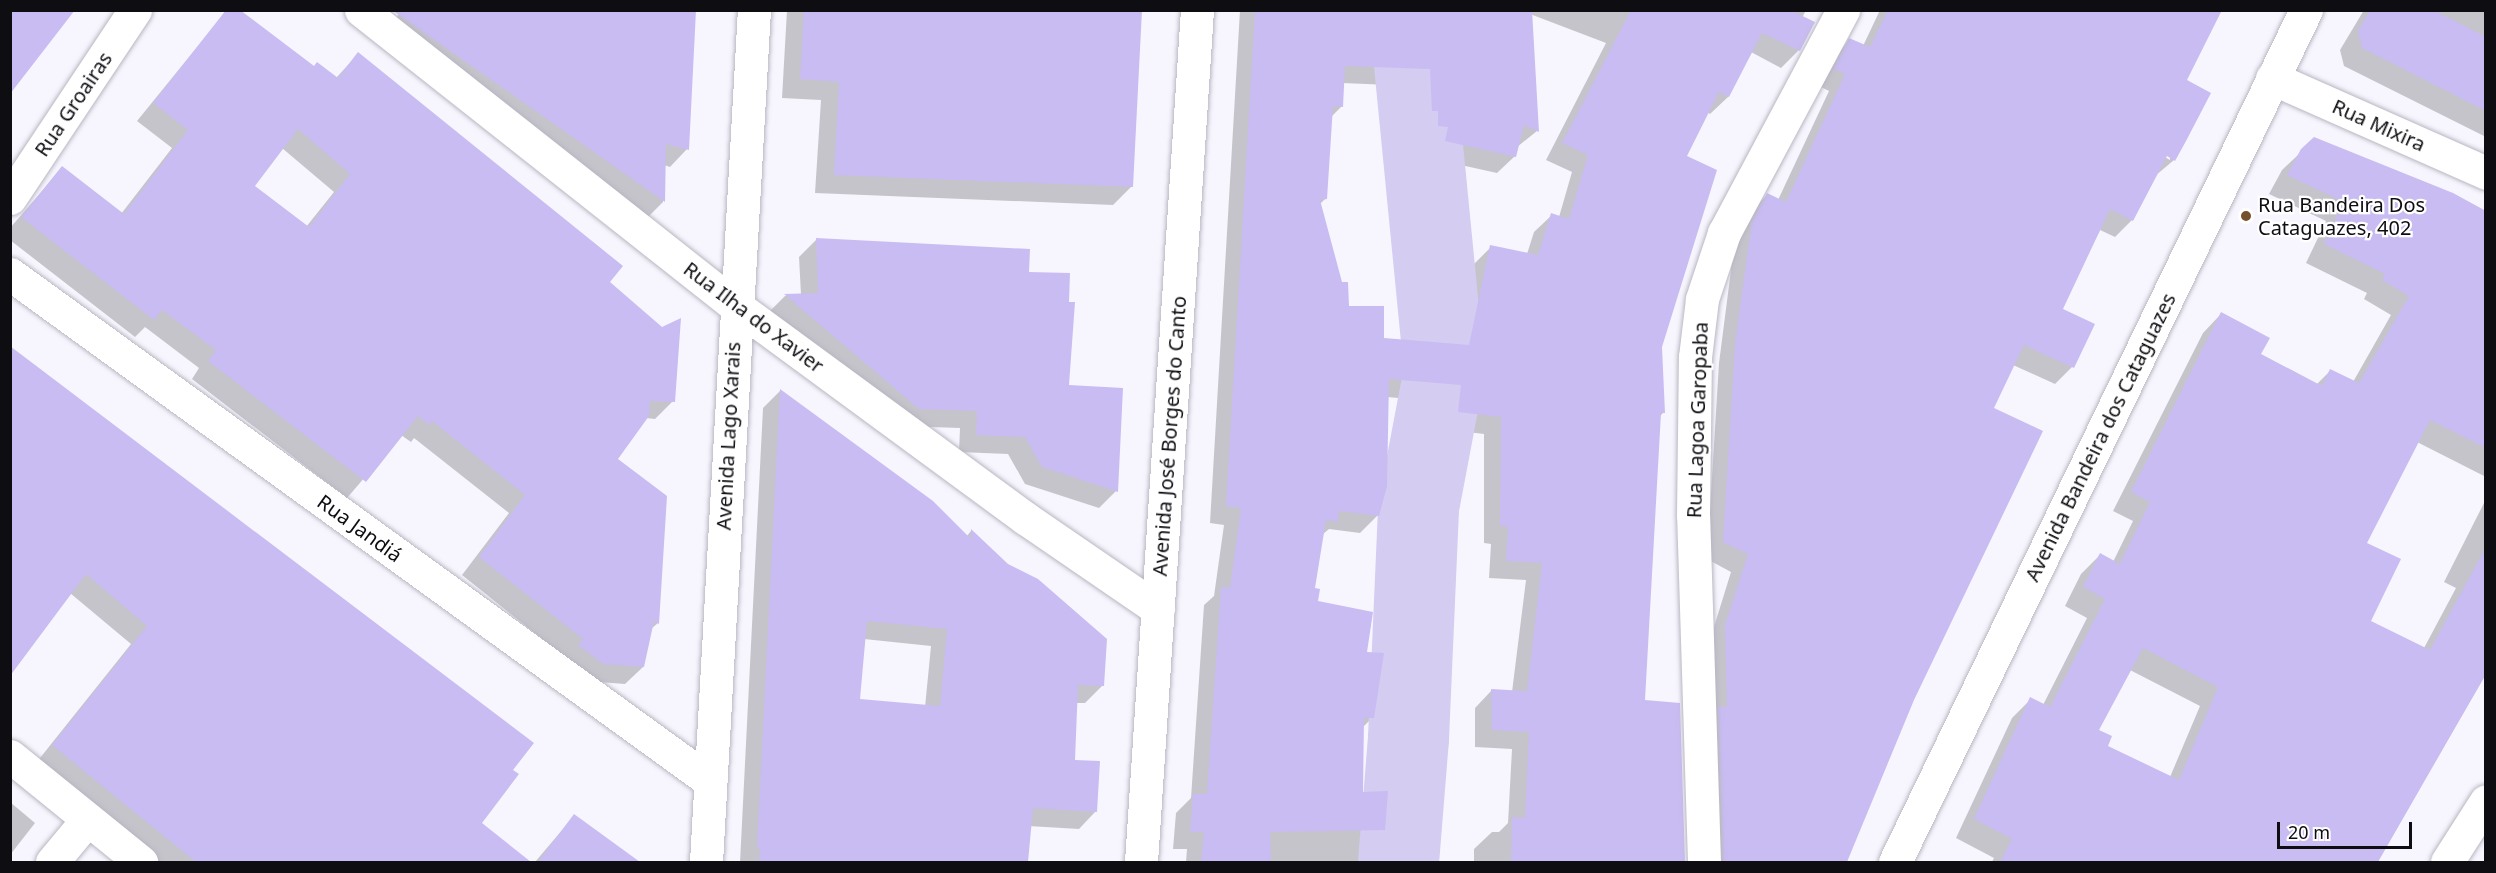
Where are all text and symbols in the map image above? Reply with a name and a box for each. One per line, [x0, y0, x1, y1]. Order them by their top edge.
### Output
street label: Rua Groairas [29, 47, 117, 161]
street label: Rua Mixira [2329, 94, 2429, 156]
place label: Rua Bandeira Dos Cataguazes, 402 [2258, 192, 2425, 239]
marker: Rua Bandeira Dos Cataguazes, 402 [2239, 209, 2253, 223]
street label: Rua Ilha do Xavier [679, 256, 829, 378]
street label: Avenida Bandeira dos Cataguazes [2020, 289, 2180, 585]
street label: Avenida José Borges do Canto [1147, 295, 1191, 577]
street label: Rua Lagoa Garopaba [1682, 321, 1712, 519]
street label: Avenida Lago Xarais [711, 341, 745, 531]
street label: Rua Jandiá [313, 489, 407, 567]
scale bar [2280, 810, 2415, 848]
text: 20 m [2288, 820, 2330, 844]

